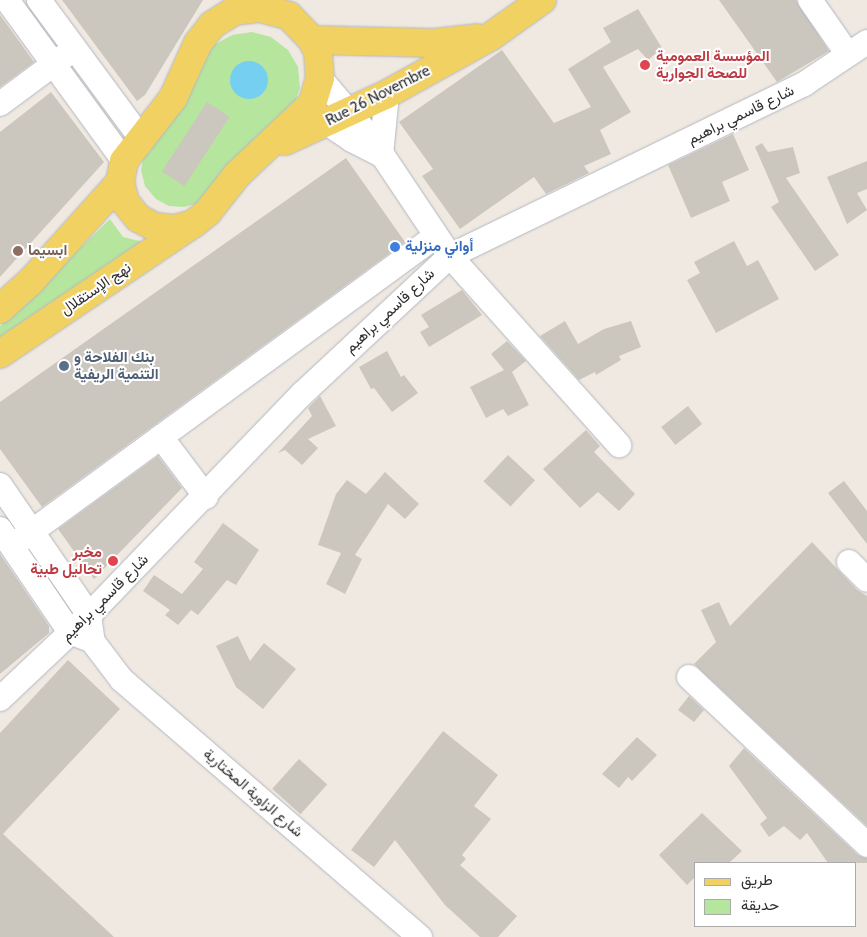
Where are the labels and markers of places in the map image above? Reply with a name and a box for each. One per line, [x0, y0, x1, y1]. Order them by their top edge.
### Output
place label: المؤسسة العمومية للصحة الجوارية [656, 47, 770, 82]
marker: المؤسسة العمومية للصحة الجوارية [638, 58, 652, 72]
place label: أواني منزلية [405, 238, 473, 256]
marker: أواني منزلية [389, 241, 401, 253]
place label: ابسيما [28, 242, 67, 260]
marker: ابسيما [12, 245, 24, 257]
place label: بنك الفلاحة و التنمية الريفية [74, 348, 159, 383]
marker: بنك الفلاحة و التنمية الريفية [58, 360, 70, 372]
place label: مخبر تحاليل طبية [30, 543, 102, 578]
marker: مخبر تحاليل طبية [106, 554, 120, 568]

